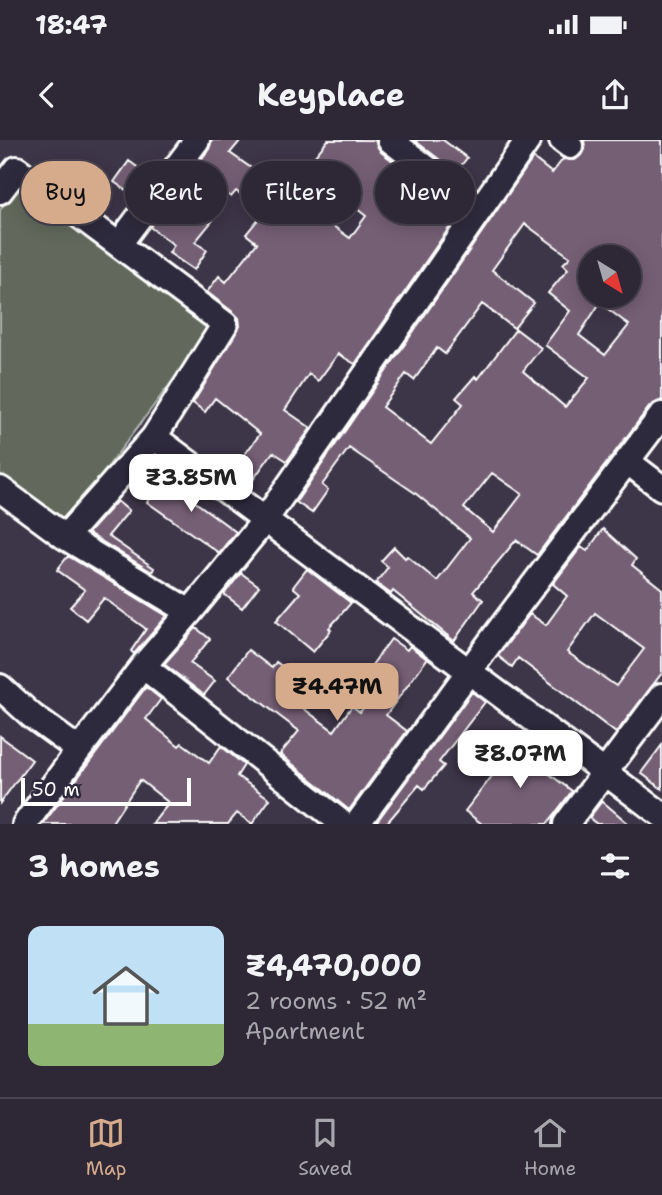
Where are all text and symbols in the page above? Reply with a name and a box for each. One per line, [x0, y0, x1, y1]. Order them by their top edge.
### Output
text: 18:47 [35, 7, 108, 42]
text: Keyplace [257, 73, 405, 116]
icon: back [28, 76, 66, 114]
icon: share [596, 76, 634, 114]
chip: Buy [21, 161, 111, 224]
chip: Rent [125, 161, 227, 224]
chip: Filters [241, 161, 361, 224]
chip: New [375, 161, 475, 224]
north arrow [578, 245, 640, 308]
map controls [578, 245, 641, 308]
pin: ₹3.85M [134, 454, 248, 514]
text: ₹3.85M [145, 462, 237, 492]
pin: ₹4.47M [280, 664, 394, 723]
text: ₹4.47M [292, 671, 382, 701]
pin: ₹8.07M [463, 730, 577, 790]
text: ₹8.07M [474, 738, 566, 768]
scale bar [21, 775, 191, 807]
text: 50 m [32, 777, 80, 802]
text: 3 homes [28, 846, 160, 887]
icon: filters [596, 847, 634, 885]
text: ₹4,470,000 [245, 945, 422, 986]
icon: home [84, 954, 168, 1038]
text: 2 rooms · 52 m² [245, 986, 427, 1016]
text: Apartment [245, 1016, 365, 1046]
tab: Map [86, 1114, 127, 1181]
tab: Saved [298, 1114, 352, 1181]
tab: Home [524, 1114, 576, 1181]

